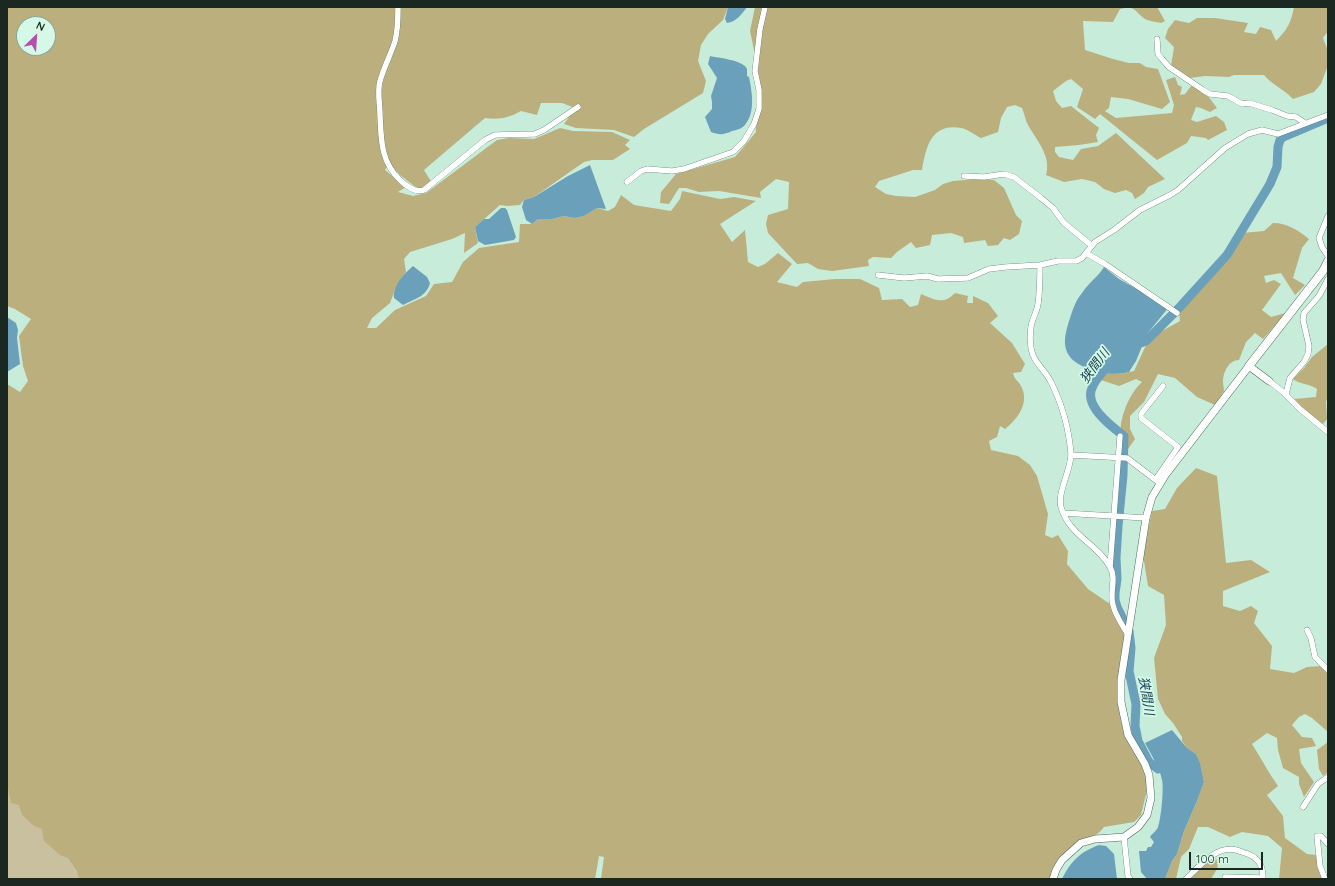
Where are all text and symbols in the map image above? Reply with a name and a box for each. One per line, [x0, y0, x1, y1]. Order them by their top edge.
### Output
north arrow [16, 16, 56, 56]
text: N [34, 18, 47, 34]
water label: 狭間川 [1077, 346, 1113, 386]
water label: 狭間川 [1135, 676, 1157, 716]
scale bar [1191, 844, 1265, 870]
text: 100 m [1196, 851, 1229, 866]

